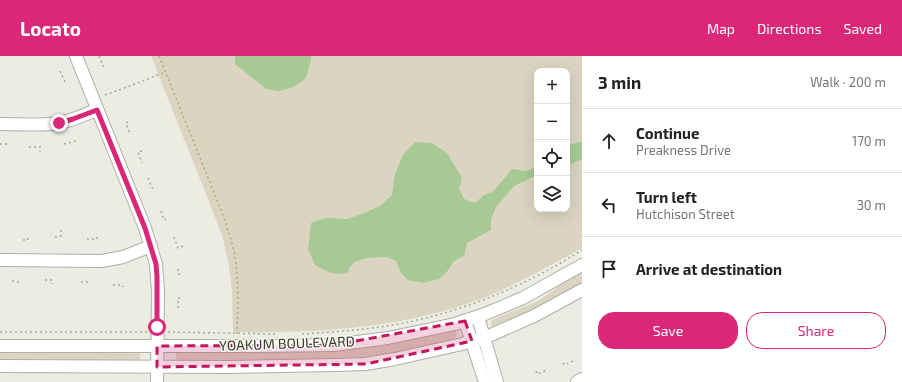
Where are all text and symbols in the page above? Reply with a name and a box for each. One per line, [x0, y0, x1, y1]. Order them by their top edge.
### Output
text: Locato [20, 17, 81, 40]
text: Map [707, 20, 735, 37]
text: Directions [757, 20, 822, 37]
text: Saved [844, 20, 882, 37]
map controls [534, 68, 570, 212]
button: + [534, 68, 570, 104]
text: 3 min [598, 72, 641, 92]
text: Walk · 200 m [810, 74, 886, 90]
button: − [534, 104, 570, 140]
route end [50, 114, 68, 132]
text: Continue [636, 124, 699, 142]
icon: ahead [598, 130, 620, 152]
text: 170 m [852, 133, 886, 149]
button: locate [534, 140, 570, 176]
text: Preakness Drive [636, 142, 731, 158]
button: layers [534, 176, 570, 212]
text: Turn left [636, 188, 697, 206]
icon: left [598, 194, 620, 216]
text: 30 m [857, 197, 886, 213]
text: Hutchison Street [636, 206, 735, 222]
icon: arrive [598, 258, 620, 280]
text: Arrive at destination [636, 260, 782, 278]
button: Save [598, 312, 738, 349]
button: Share [746, 312, 886, 349]
route start [148, 318, 166, 336]
street label: YOAKUM BOULEVARD [219, 332, 355, 354]

